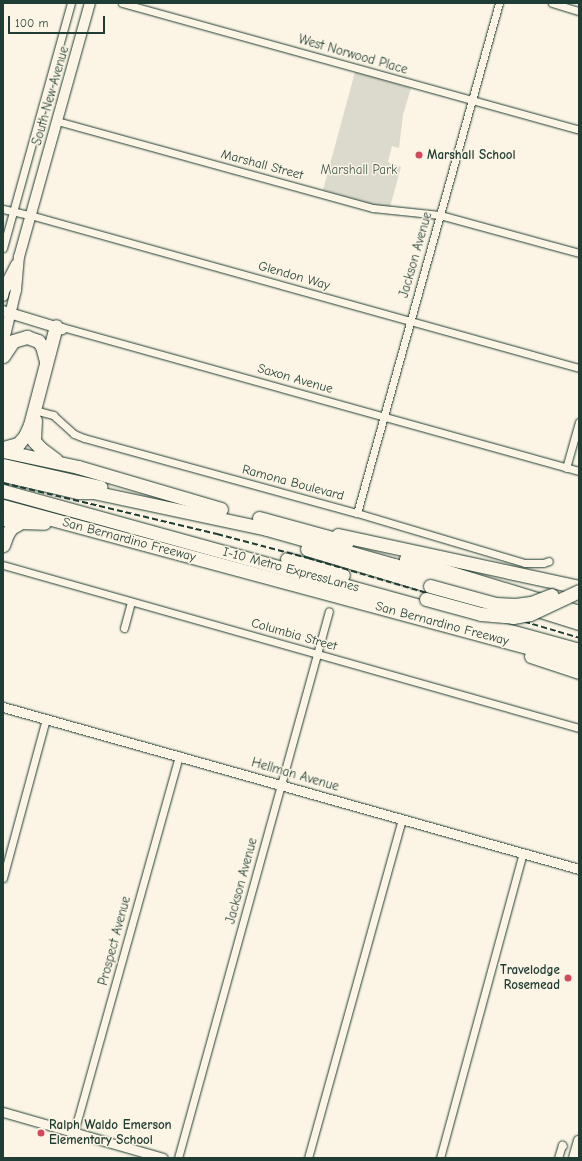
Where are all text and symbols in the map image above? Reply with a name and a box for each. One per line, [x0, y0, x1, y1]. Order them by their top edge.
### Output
scale bar [10, 8, 107, 34]
text: 100 m [15, 16, 48, 30]
street label: West Norwood Place [296, 32, 410, 78]
street label: South New Avenue [29, 45, 73, 147]
street label: Marshall Street [219, 147, 305, 183]
place label: Marshall School [427, 147, 516, 163]
marker: Marshall School [414, 150, 424, 160]
park label: Marshall Park [321, 162, 397, 178]
street label: Jackson Avenue [396, 210, 436, 300]
street label: Glendon Way [256, 258, 332, 294]
street label: Saxon Avenue [255, 361, 335, 397]
street label: Ramona Boulevard [240, 462, 346, 504]
street label: San Bernardino Freeway [61, 515, 197, 565]
street label: I-10 Metro ExpressLanes [221, 544, 361, 596]
street label: San Bernardino Freeway [374, 599, 510, 649]
street label: Columbia Street [249, 615, 339, 655]
street label: Hellman Avenue [250, 755, 340, 795]
street label: Jackson Avenue [223, 836, 261, 926]
street label: Prospect Avenue [96, 895, 134, 987]
place label: Travelodge Rosemead [500, 963, 560, 994]
marker: Travelodge Rosemead [563, 973, 573, 983]
place label: Ralph Waldo Emerson Elementary School [49, 1118, 172, 1149]
marker: Ralph Waldo Emerson Elementary School [36, 1128, 46, 1138]

